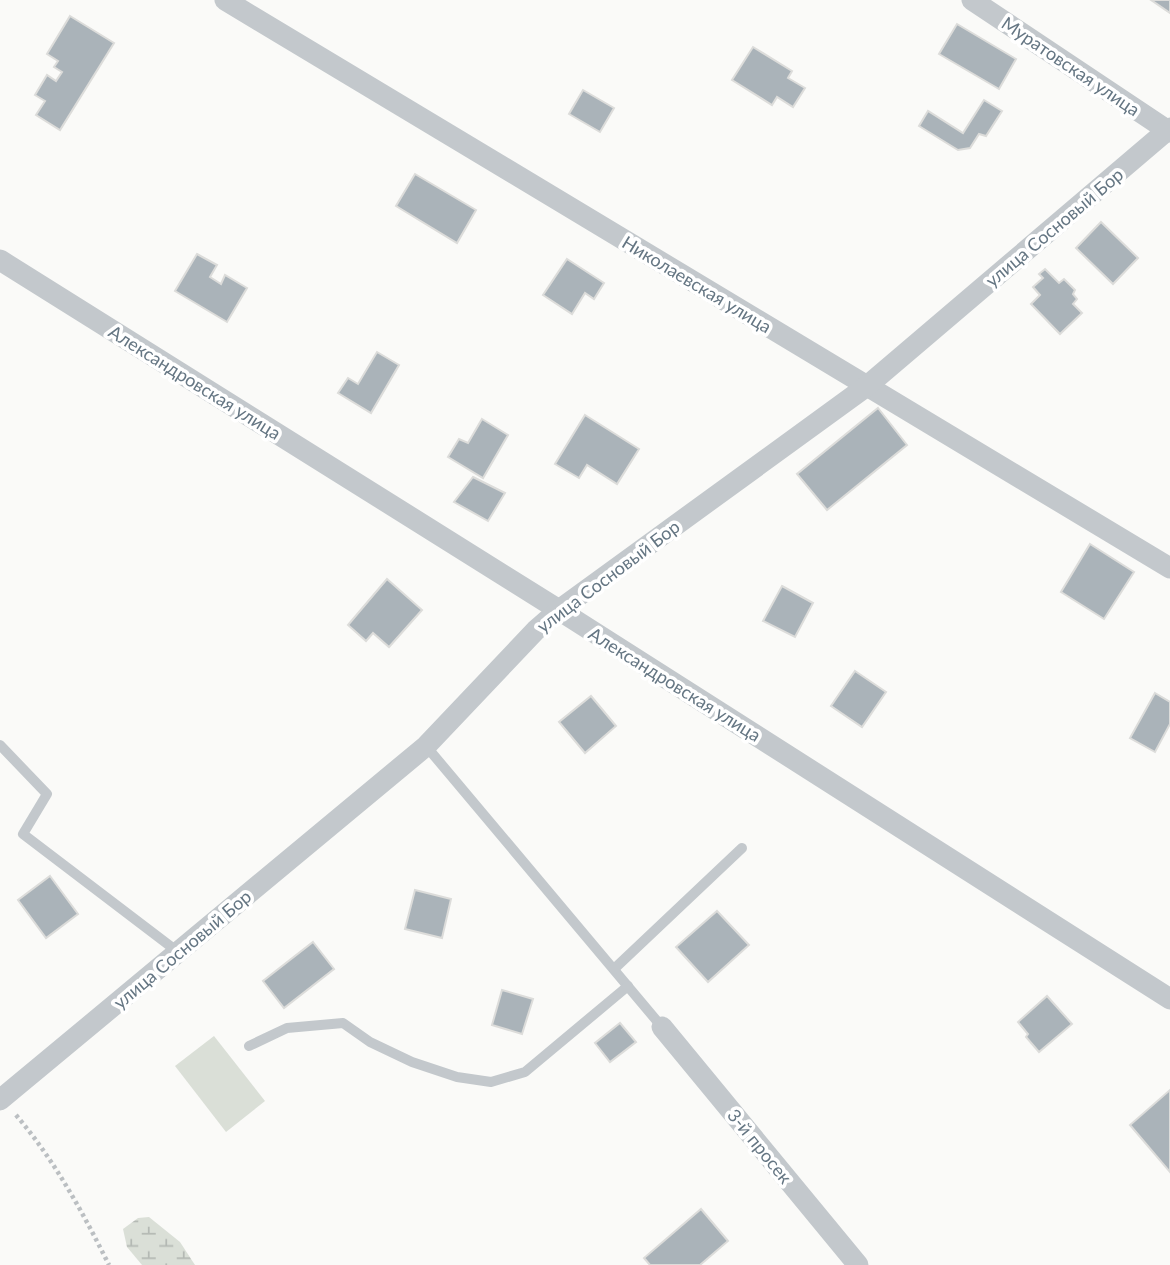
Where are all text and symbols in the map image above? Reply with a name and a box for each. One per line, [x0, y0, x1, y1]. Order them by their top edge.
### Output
street label: Муратовская улица [998, 12, 1144, 120]
street label: улица Сосновый Бор [981, 163, 1127, 291]
street label: Николаевская улица [618, 231, 776, 337]
street label: Александровская улица [105, 320, 285, 444]
street label: улица Сосновый Бор [532, 515, 684, 637]
street label: Александровская улица [585, 622, 765, 746]
street label: улица Сосновый Бор [109, 885, 255, 1013]
street label: 3-й просек [723, 1104, 797, 1188]

